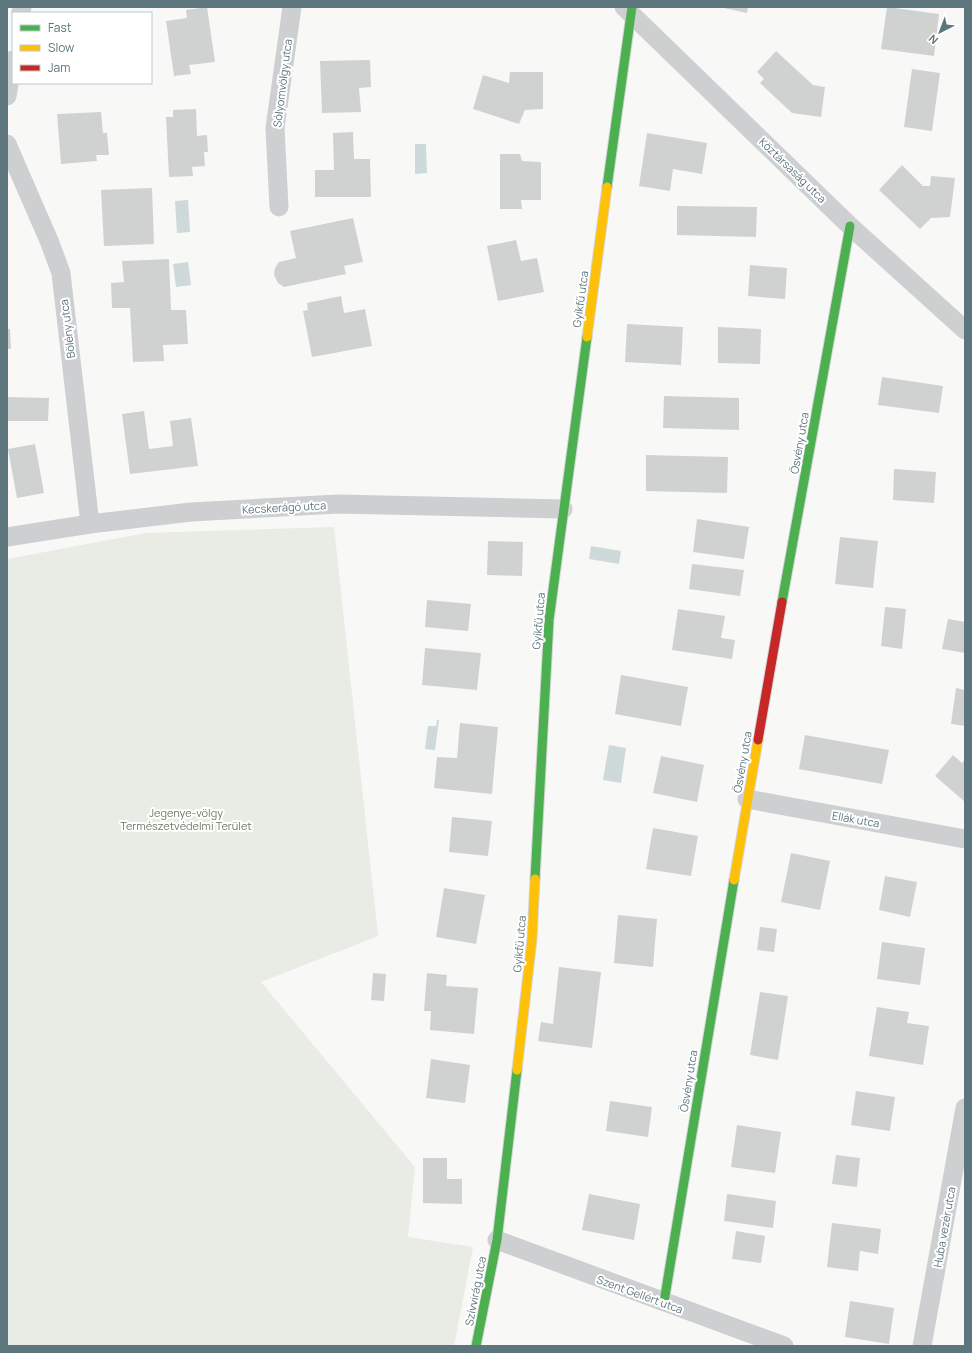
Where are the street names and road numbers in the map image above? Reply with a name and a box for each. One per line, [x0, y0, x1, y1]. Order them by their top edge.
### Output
street label: Sólyomvölgy utca [269, 38, 295, 128]
street label: Köztársaság utca [756, 134, 830, 206]
street label: Gyíkfű utca [569, 270, 591, 328]
street label: Bölény utca [56, 299, 78, 359]
street label: Ösvény utca [786, 411, 812, 475]
street label: Kecskerágó utca [242, 497, 326, 517]
street label: Gyíkfű utca [528, 592, 548, 650]
street label: Ösvény utca [729, 730, 755, 794]
street label: Ellák utca [831, 807, 881, 831]
street label: Gyíkfű utca [509, 915, 529, 973]
street label: Ösvény utca [676, 1049, 700, 1113]
street label: Huba vezér utca [930, 1185, 958, 1269]
street label: Szívvirág utca [461, 1255, 489, 1327]
street label: Szent Gellért utca [595, 1271, 685, 1317]

